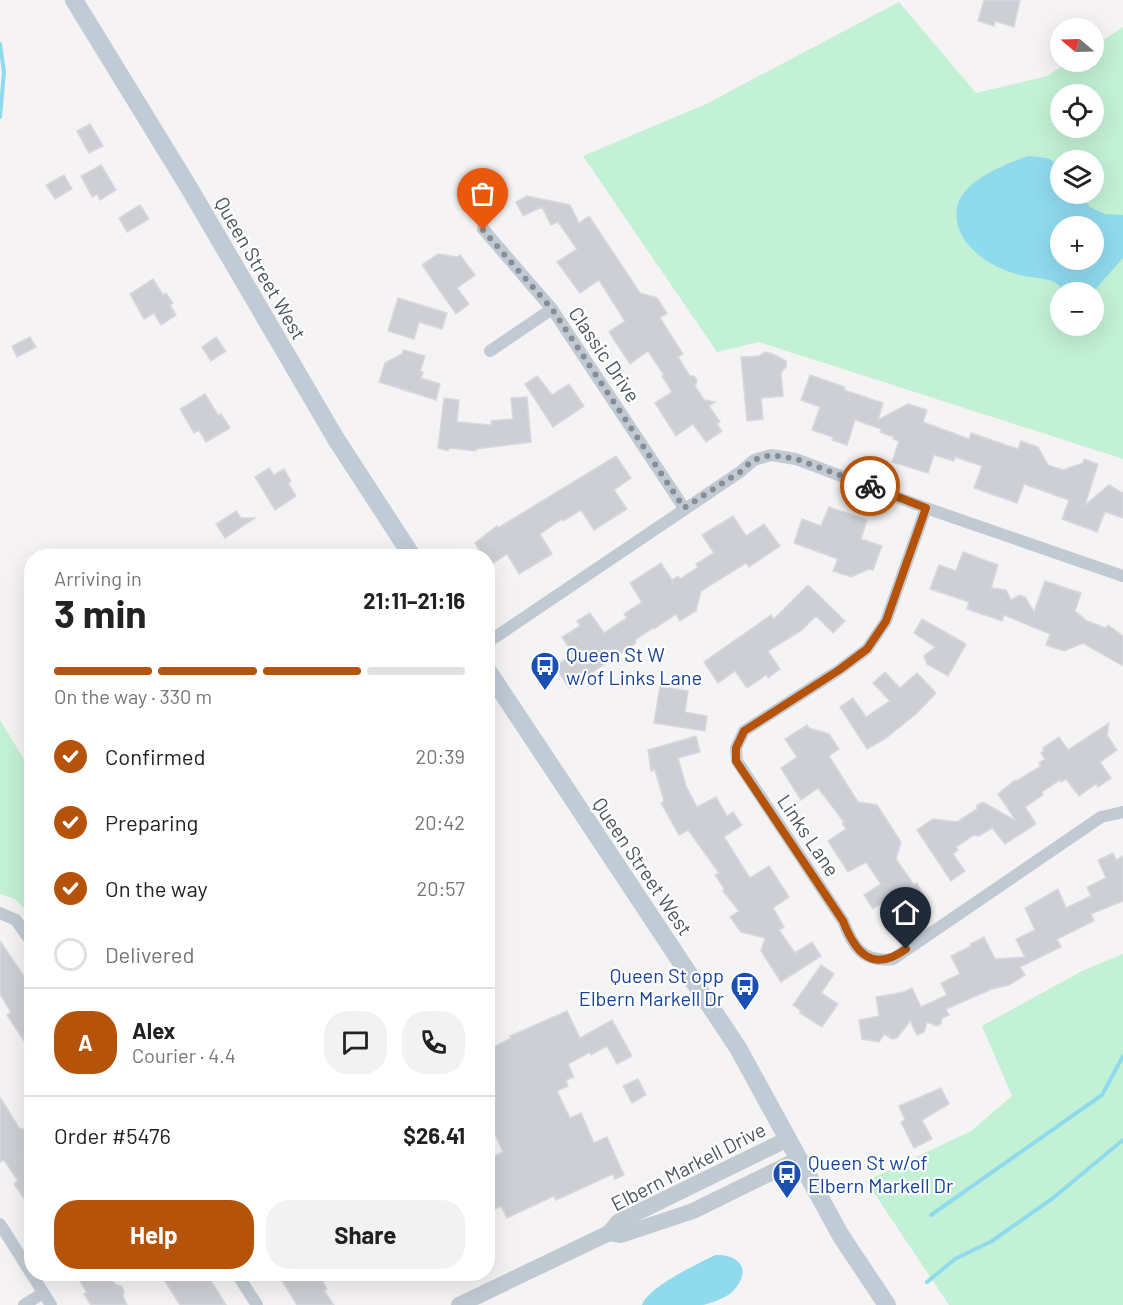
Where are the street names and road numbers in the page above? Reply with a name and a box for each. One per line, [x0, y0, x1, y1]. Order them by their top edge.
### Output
street label: Queen Street West [210, 192, 312, 344]
street label: Classic Drive [564, 302, 646, 406]
street label: Links Lane [773, 789, 845, 881]
street label: Queen Street West [588, 793, 698, 939]
street label: Elbern Markell Drive [607, 1117, 769, 1215]

